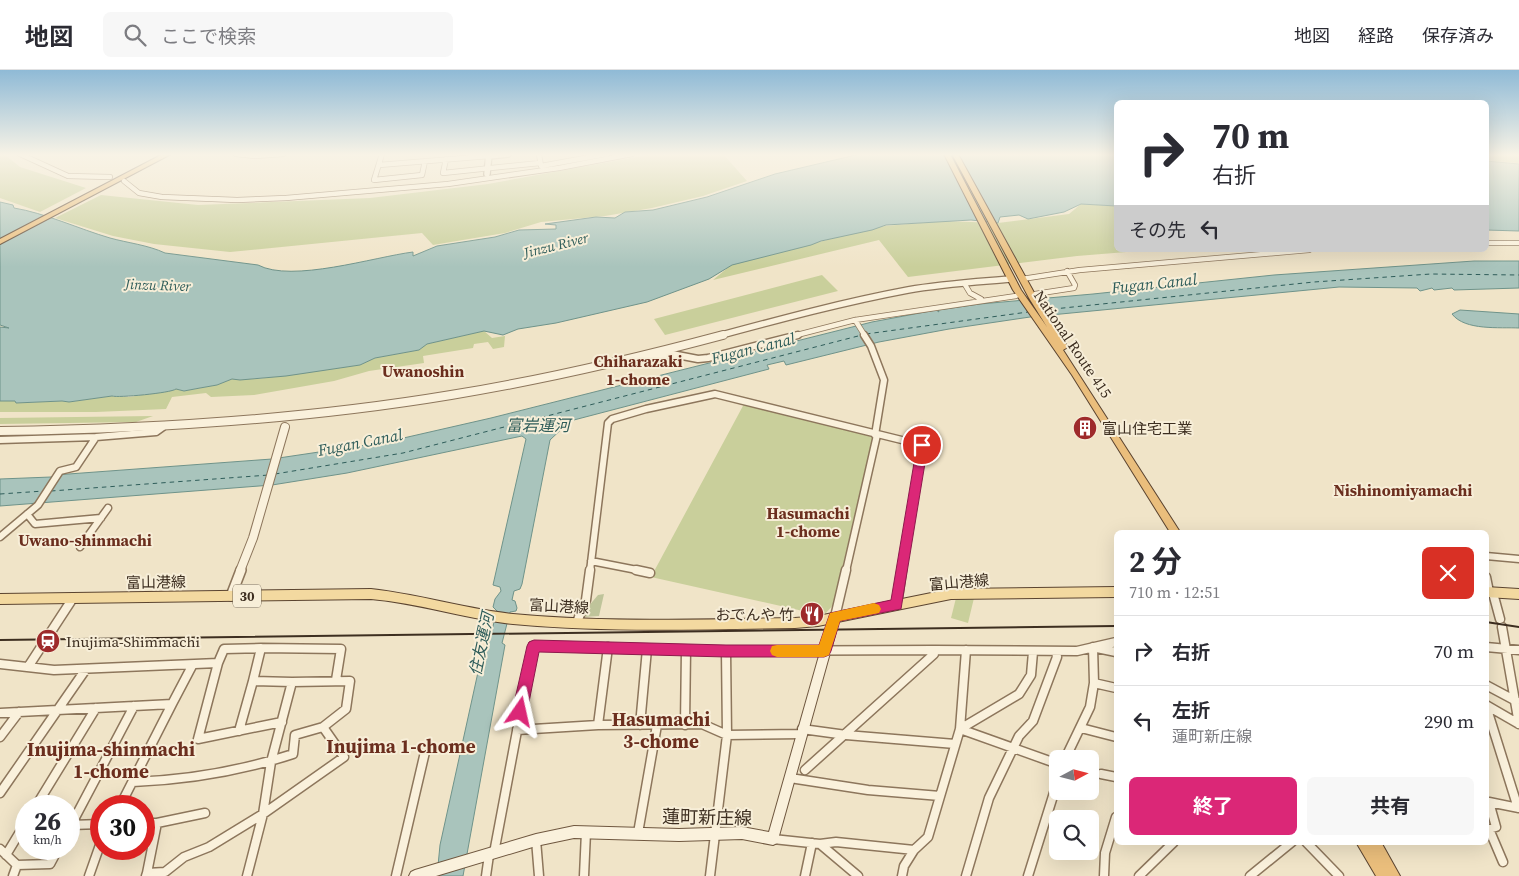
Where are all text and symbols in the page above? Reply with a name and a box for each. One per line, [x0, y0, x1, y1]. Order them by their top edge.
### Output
search box [103, 12, 453, 57]
text: 地図 [25, 20, 73, 53]
icon: search [121, 21, 149, 49]
text: ここで検索 [161, 23, 256, 49]
text: 地図 [1294, 23, 1330, 48]
text: 経路 [1358, 23, 1394, 48]
text: 保存済み [1422, 23, 1494, 48]
text: 70 m [1212, 112, 1289, 160]
icon: right [1129, 120, 1194, 185]
text: 右折 [1212, 160, 1256, 190]
icon: left [1196, 215, 1224, 243]
text: その先 [1129, 217, 1186, 243]
water label: Jinzu River [520, 227, 591, 263]
water label: Fugan Canal [1109, 268, 1198, 299]
water label: Jinzu River [123, 274, 192, 296]
street label: National Route 415 [1029, 286, 1117, 402]
water label: Fugan Canal [708, 327, 798, 369]
district label: Chiharazaki 1-chome [593, 350, 683, 390]
district label: Uwanoshin [382, 360, 464, 382]
water label: 富岩運河 [506, 414, 573, 436]
building icon: 富山住宅工業 [1072, 415, 1098, 441]
place label: 富山住宅工業 [1102, 418, 1192, 439]
water label: Fugan Canal [315, 423, 405, 461]
pin [901, 424, 943, 466]
icon: arrive [908, 431, 936, 459]
district label: Nishinomiyamachi [1334, 479, 1472, 501]
district label: Hasumachi 1-chome [767, 502, 849, 542]
district label: Uwano-shinmachi [18, 529, 152, 551]
text: 2 分 [1129, 541, 1182, 582]
button: close [1422, 547, 1474, 599]
street label: 富山港線 [928, 569, 990, 595]
street label: 富山港線 [126, 571, 186, 593]
text: 710 m · 12:51 [1129, 581, 1220, 603]
road number: 30 [233, 584, 261, 608]
street label: 富山港線 [528, 594, 590, 618]
restaurant icon: おでんや 竹 [799, 601, 825, 627]
place label: おでんや 竹 [716, 604, 794, 625]
water label: 住友運河 [464, 607, 499, 678]
station icon: Inujima-Shimmachi [35, 628, 61, 654]
place label: Inujima-Shimmachi [66, 631, 200, 652]
icon: right [1129, 637, 1157, 665]
text: 70 m [1433, 638, 1474, 664]
text: 右折 [1172, 639, 1210, 665]
position arrow [493, 685, 545, 737]
text: 左折 [1172, 697, 1210, 723]
district label: Hasumachi 3-chome [612, 706, 710, 754]
icon: left [1129, 707, 1157, 735]
text: 290 m [1424, 708, 1474, 734]
text: 蓮町新庄線 [1172, 725, 1252, 747]
district label: Inujima 1-chome [326, 733, 476, 759]
district label: Inujima-shinmachi 1-chome [27, 736, 195, 784]
north arrow [1049, 750, 1099, 800]
map controls [1049, 750, 1099, 860]
button: 終了 [1129, 777, 1297, 835]
button: 共有 [1307, 777, 1474, 835]
speed limit sign: 30 [90, 795, 155, 860]
text: 26 [34, 804, 61, 838]
street label: 蓮町新庄線 [662, 804, 752, 830]
button: search [1049, 810, 1099, 860]
text: km/h [33, 832, 62, 848]

